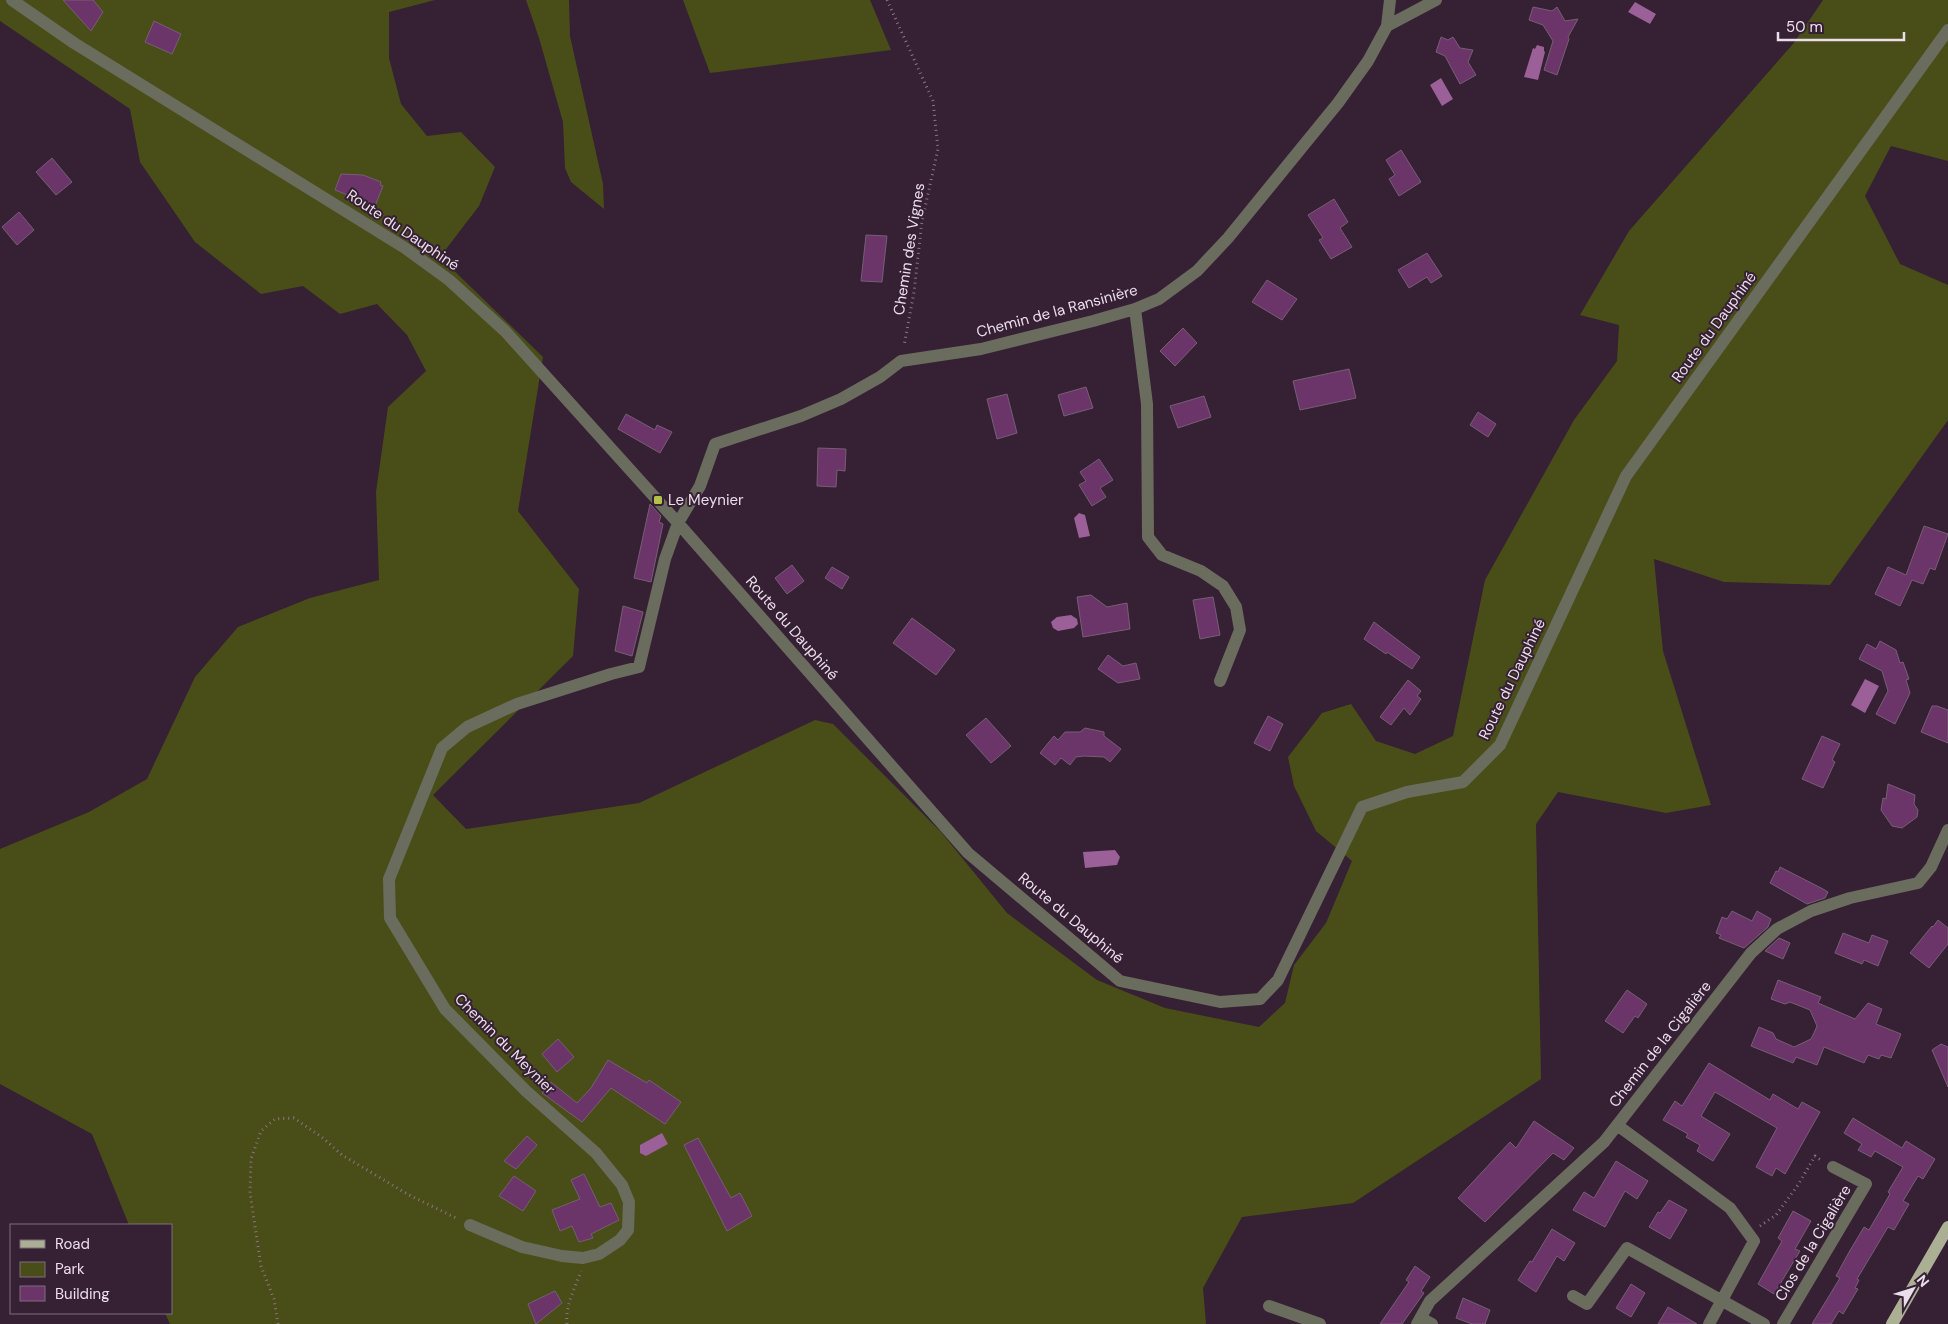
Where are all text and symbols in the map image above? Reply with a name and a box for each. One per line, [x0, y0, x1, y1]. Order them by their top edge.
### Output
scale bar [1778, 10, 1904, 42]
text: 50 m [1786, 17, 1823, 37]
street label: Chemin des Vignes [889, 181, 929, 317]
street label: Route du Dauphiné [343, 185, 463, 275]
street label: Route du Dauphiné [1667, 268, 1761, 386]
street label: Chemin de la Ransinière [974, 280, 1140, 342]
place label: Le Meynier [668, 490, 744, 510]
marker: Le Meynier [652, 494, 664, 506]
street label: Route du Dauphiné [741, 572, 843, 684]
street label: Route du Dauphiné [1474, 615, 1550, 743]
street label: Route du Dauphiné [1014, 868, 1128, 968]
street label: Chemin de la Cigalière [1604, 977, 1716, 1111]
street label: Chemin du Meynier [450, 989, 560, 1099]
street label: Clos de la Cigalière [1770, 1181, 1856, 1305]
legend [10, 1224, 172, 1314]
text: Road [55, 1234, 90, 1254]
text: Park [55, 1259, 85, 1279]
north arrow [1888, 1264, 1938, 1314]
text: N [1913, 1271, 1933, 1290]
text: Building [55, 1284, 110, 1304]

